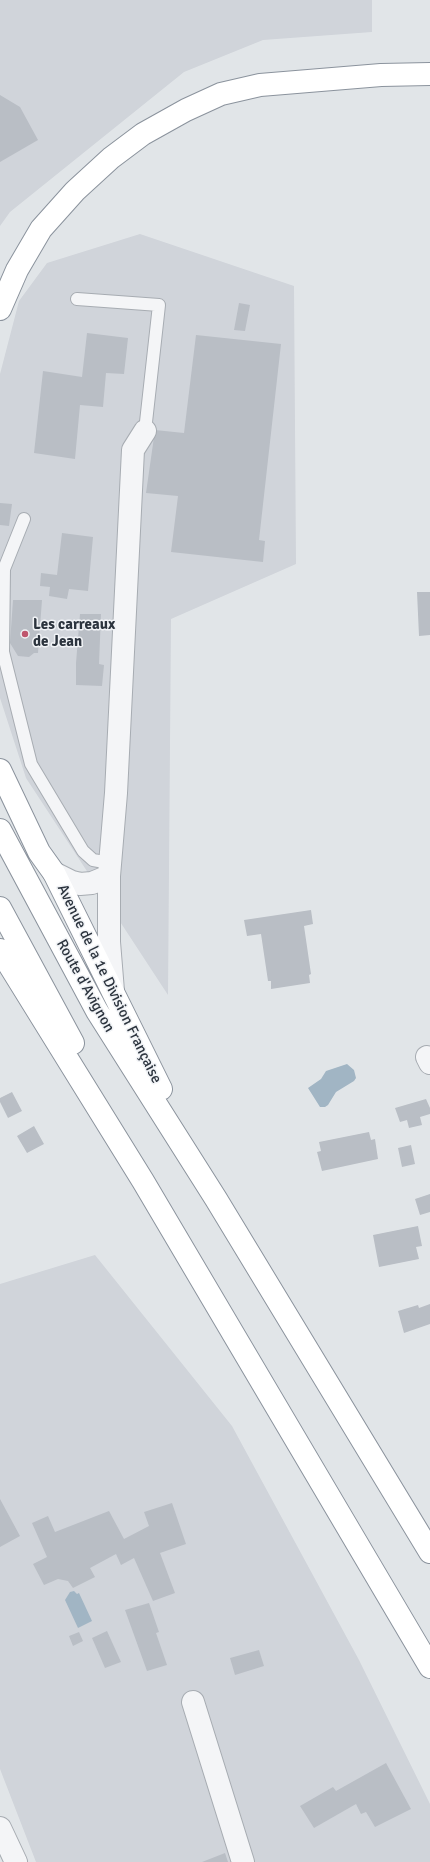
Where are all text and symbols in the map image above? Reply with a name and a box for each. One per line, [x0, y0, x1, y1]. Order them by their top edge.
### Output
place label: Les carreaux de Jean [33, 616, 115, 651]
marker: Les carreaux de Jean [20, 629, 30, 639]
street label: Avenue de la 1e Division Française [53, 882, 165, 1086]
street label: Route d'Avignon [52, 936, 118, 1036]

